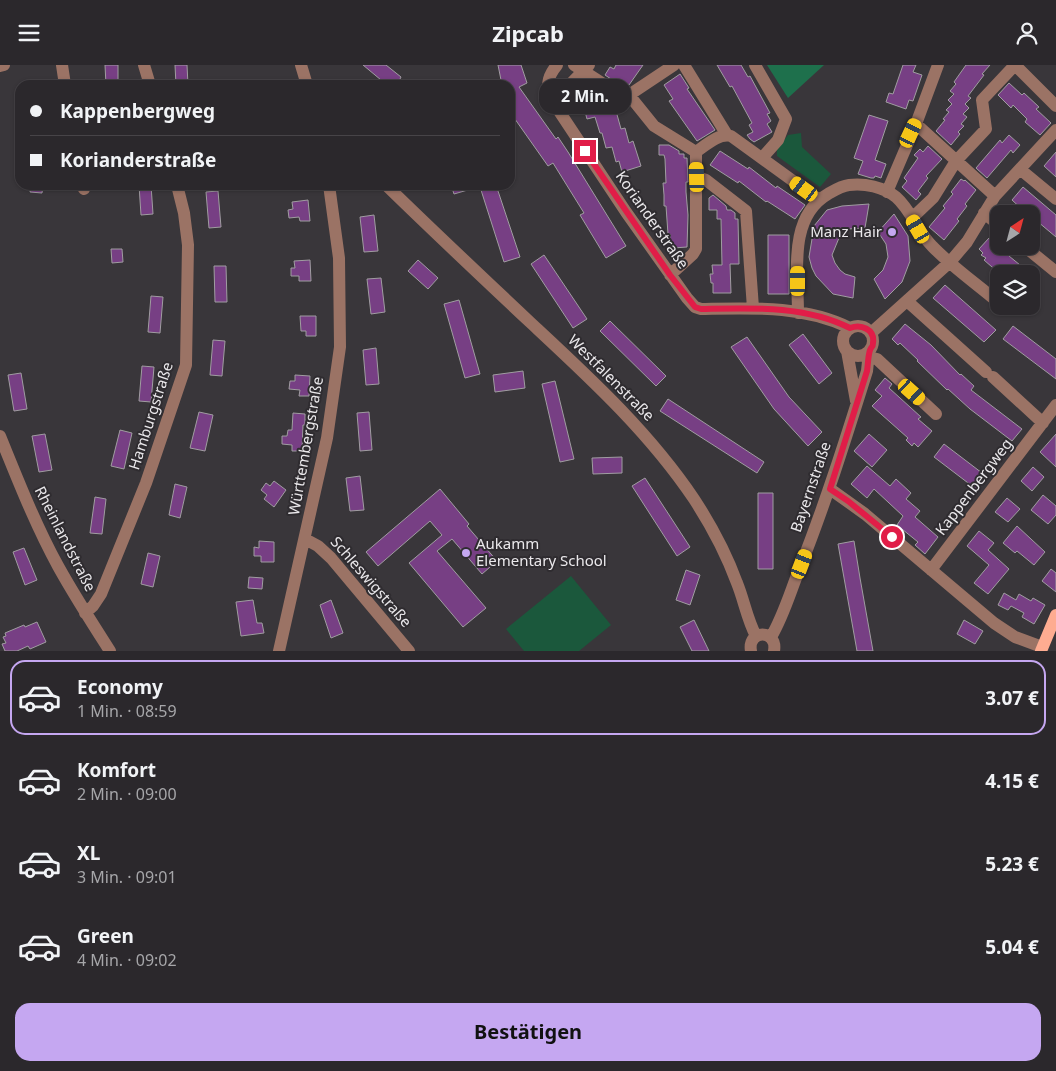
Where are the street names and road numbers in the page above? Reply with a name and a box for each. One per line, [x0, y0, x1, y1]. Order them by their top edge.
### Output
street label: Korianderstraße [612, 167, 694, 272]
street label: Westfalenstraße [564, 330, 659, 425]
street label: Hamburgstraße [123, 359, 177, 472]
street label: Württembergstraße [283, 375, 327, 517]
street label: Kappenbergweg [930, 434, 1016, 539]
street label: Bayernstraße [785, 439, 835, 535]
street label: Rheinlandstraße [31, 482, 101, 595]
street label: Schleswigstraße [327, 532, 417, 631]

